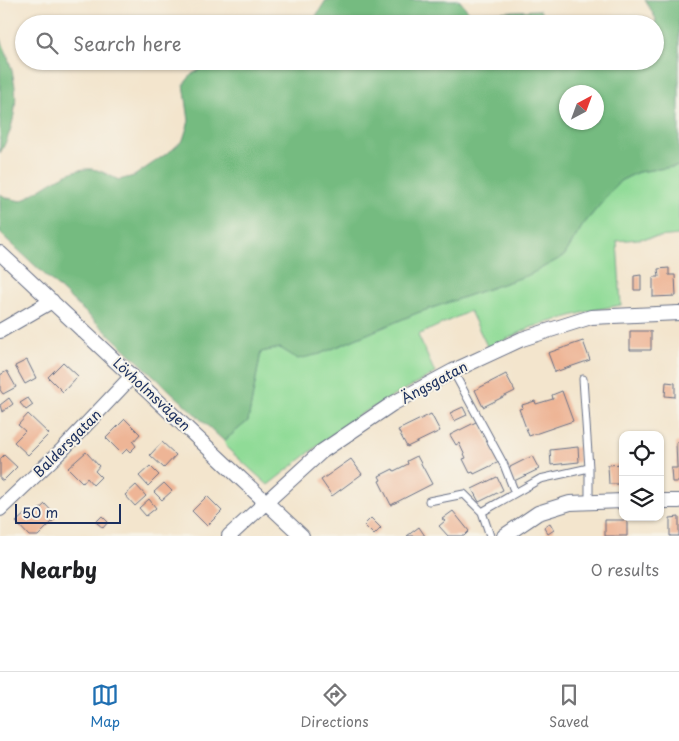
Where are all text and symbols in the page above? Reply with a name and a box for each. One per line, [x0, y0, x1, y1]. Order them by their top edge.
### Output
search box [15, 15, 664, 70]
icon: search [33, 29, 61, 57]
text: Search here [73, 29, 182, 57]
north arrow [559, 85, 604, 130]
street label: Lövholmsvägen [109, 352, 195, 436]
street label: Ängsgatan [397, 356, 471, 408]
street label: Baldersgatan [28, 404, 106, 482]
map controls [619, 431, 664, 521]
button: locate [619, 431, 664, 476]
button: layers [619, 476, 664, 521]
scale bar [15, 501, 121, 524]
text: 50 m [22, 502, 58, 523]
text: Nearby [20, 553, 97, 585]
text: 0 results [591, 557, 659, 581]
tab: Map [90, 681, 120, 732]
tab: Directions [301, 681, 369, 732]
tab: Saved [549, 681, 589, 732]

